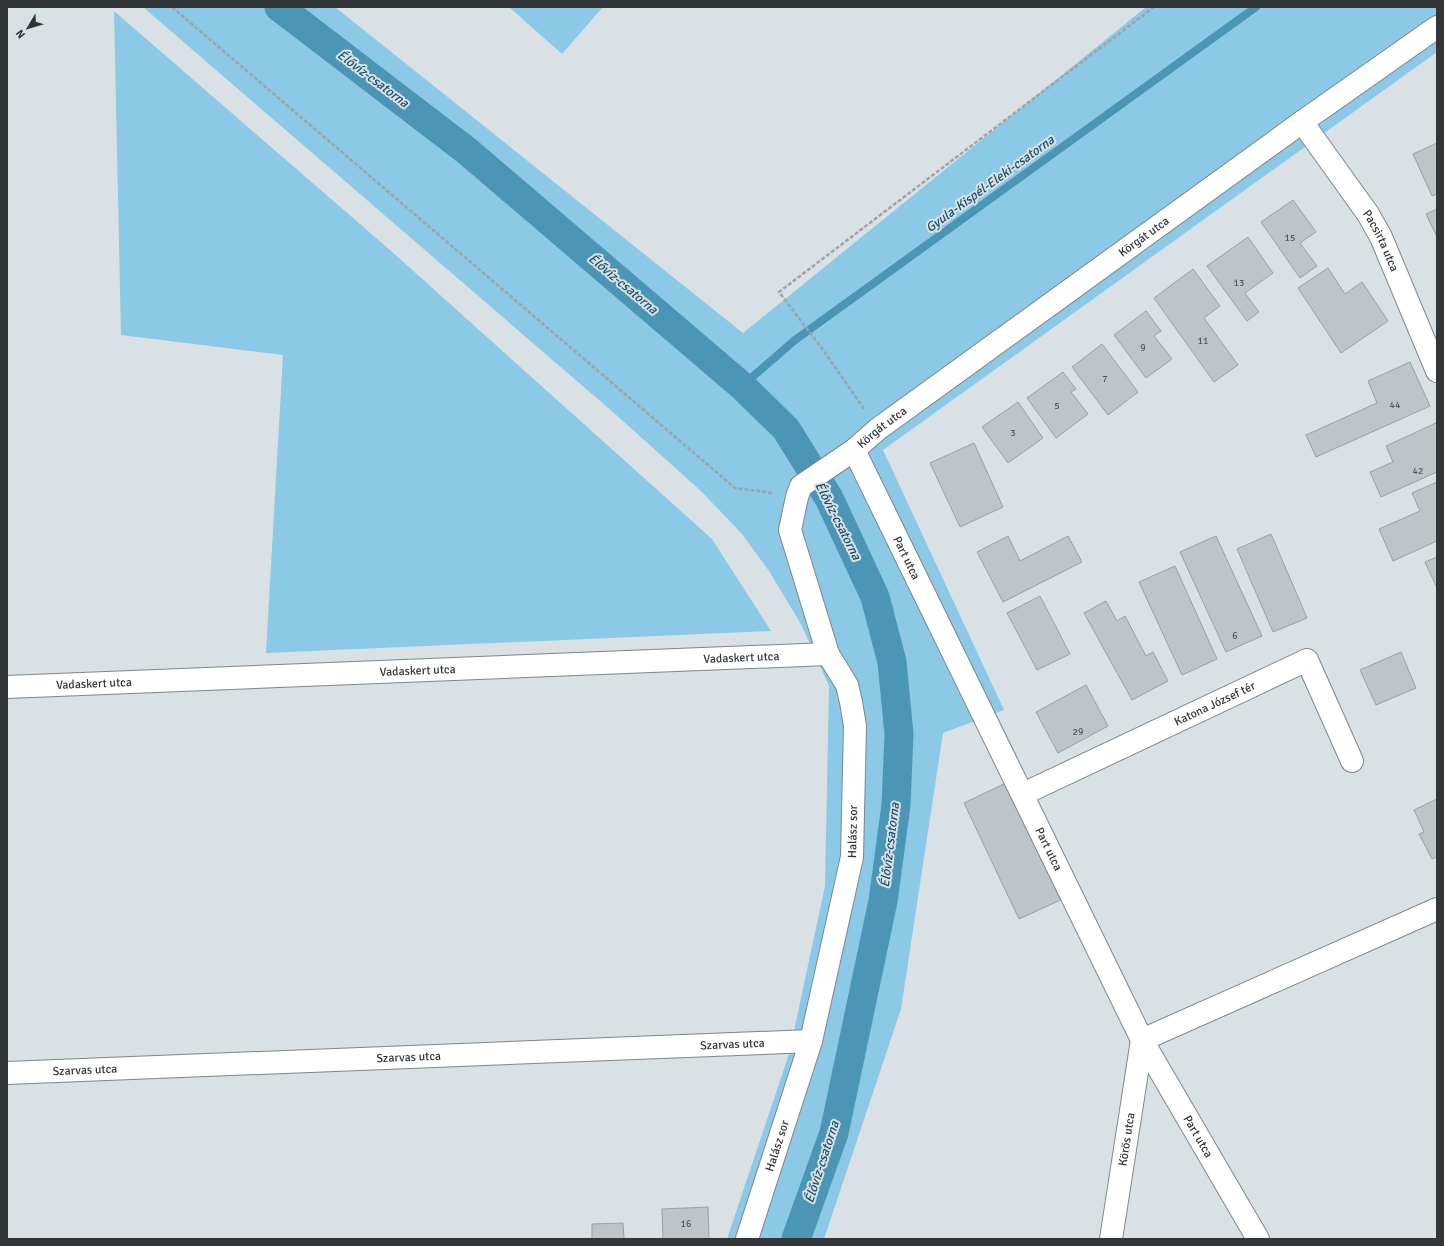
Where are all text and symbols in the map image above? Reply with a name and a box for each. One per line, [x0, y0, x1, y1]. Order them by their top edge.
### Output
north arrow [8, 8, 48, 48]
text: N [13, 27, 28, 41]
water label: Élővíz-csatorna [334, 47, 412, 111]
water label: Gyula-Kispél-Eleki-csatorna [923, 132, 1058, 236]
street label: Pacsirta utca [1360, 207, 1402, 274]
street label: Körgát utca [1115, 213, 1172, 260]
house number: 15 [1285, 232, 1295, 244]
water label: Élővíz-csatorna [585, 250, 661, 318]
house number: 13 [1234, 277, 1244, 289]
house number: 11 [1198, 335, 1208, 347]
house number: 9 [1140, 342, 1146, 354]
house number: 7 [1102, 373, 1108, 385]
house number: 44 [1390, 399, 1401, 411]
house number: 5 [1054, 400, 1060, 412]
street label: Körgát utca [854, 403, 910, 451]
house number: 3 [1010, 427, 1016, 439]
house number: 42 [1413, 465, 1423, 477]
water label: Élővíz-csatorna [812, 479, 865, 563]
street label: Part utca [890, 534, 924, 582]
house number: 6 [1232, 630, 1238, 642]
street label: Vadaskert utca [703, 648, 780, 666]
street label: Vadaskert utca [379, 661, 456, 680]
street label: Vadaskert utca [56, 674, 132, 693]
street label: Katona József tér [1172, 678, 1258, 729]
house number: 29 [1073, 726, 1083, 738]
water label: Élővíz-csatorna [877, 801, 903, 888]
street label: Halász sor [844, 804, 861, 858]
street label: Part utca [1032, 825, 1066, 873]
street label: Szarvas utca [700, 1035, 765, 1053]
street label: Szarvas utca [376, 1048, 441, 1066]
street label: Szarvas utca [52, 1061, 118, 1079]
street label: Körös utca [1115, 1111, 1138, 1167]
street label: Part utca [1180, 1112, 1216, 1160]
street label: Halász sor [762, 1118, 793, 1173]
water label: Élővíz-csatorna [801, 1119, 843, 1205]
house number: 16 [681, 1218, 691, 1230]

